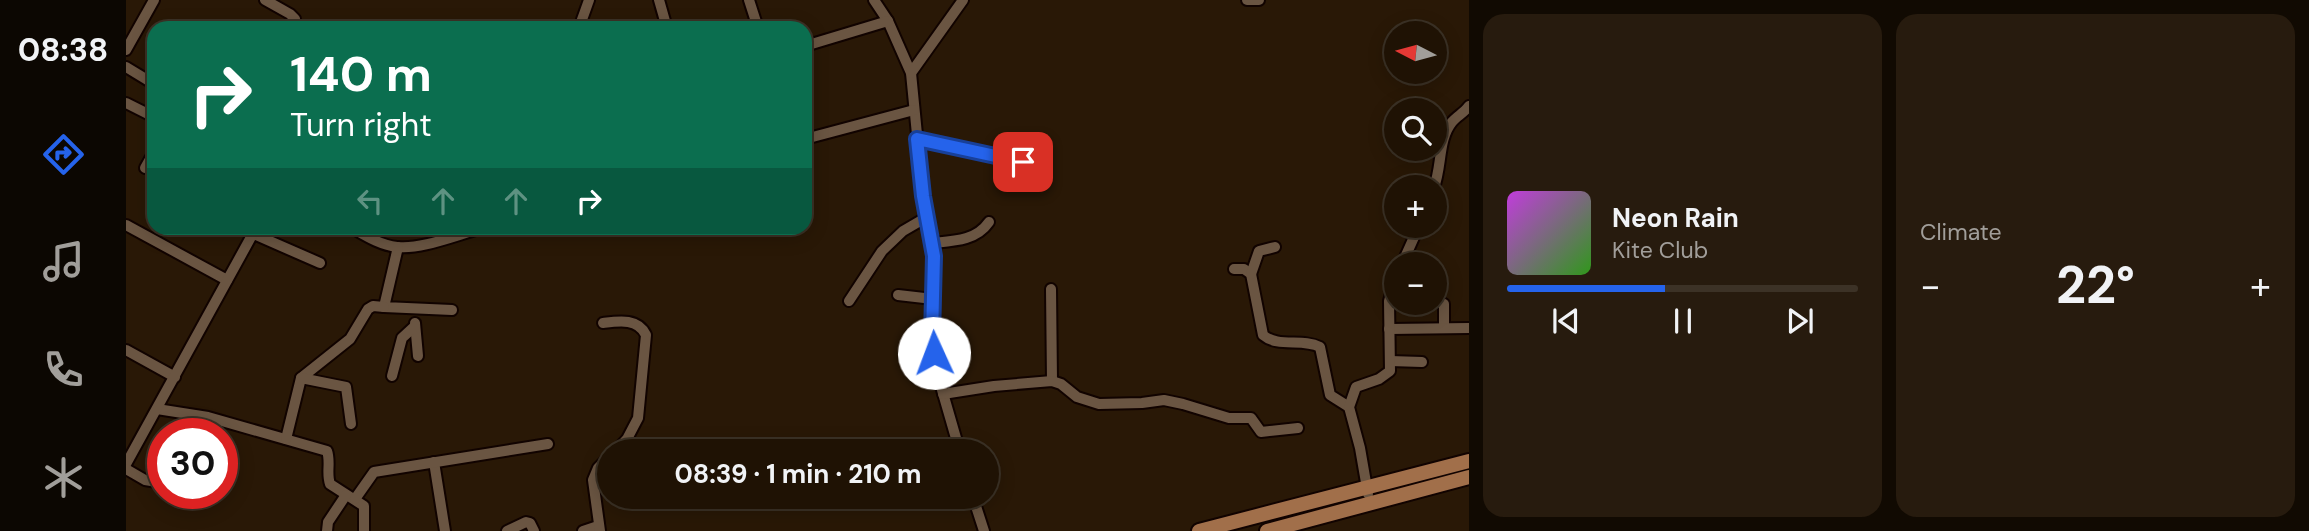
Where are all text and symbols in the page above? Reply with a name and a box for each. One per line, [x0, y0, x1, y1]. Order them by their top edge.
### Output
north arrow [1384, 21, 1447, 84]
map controls [1384, 21, 1447, 315]
text: 08:38 [18, 29, 108, 71]
text: 140 m [290, 42, 432, 106]
icon: right [175, 49, 266, 140]
button: search [1384, 98, 1447, 161]
text: Turn right [290, 104, 432, 146]
icon: directions [39, 130, 88, 179]
pin [993, 132, 1053, 192]
icon: arrive [1004, 143, 1042, 181]
button: + [1384, 175, 1447, 238]
icon: left [351, 182, 389, 220]
icon: ahead [424, 182, 462, 220]
icon: ahead [497, 182, 535, 220]
icon: right [570, 182, 608, 220]
text: Neon Rain [1612, 201, 1739, 235]
text: Climate [1920, 217, 2002, 247]
text: Kite Club [1612, 235, 1708, 265]
icon: music [39, 237, 88, 286]
text: 22° [2056, 251, 2135, 319]
button: − [1384, 252, 1447, 315]
text: − [1920, 261, 1941, 311]
text: + [2250, 261, 2271, 311]
icon: previous [1547, 302, 1585, 340]
icon: pause [1664, 302, 1702, 340]
icon: next [1781, 302, 1819, 340]
position arrow [897, 316, 971, 390]
icon: phone [39, 345, 88, 394]
speed limit sign: 30 [147, 418, 238, 509]
icon: climate [39, 453, 88, 502]
text: 08:39 · 1 min · 210 m [674, 457, 922, 491]

